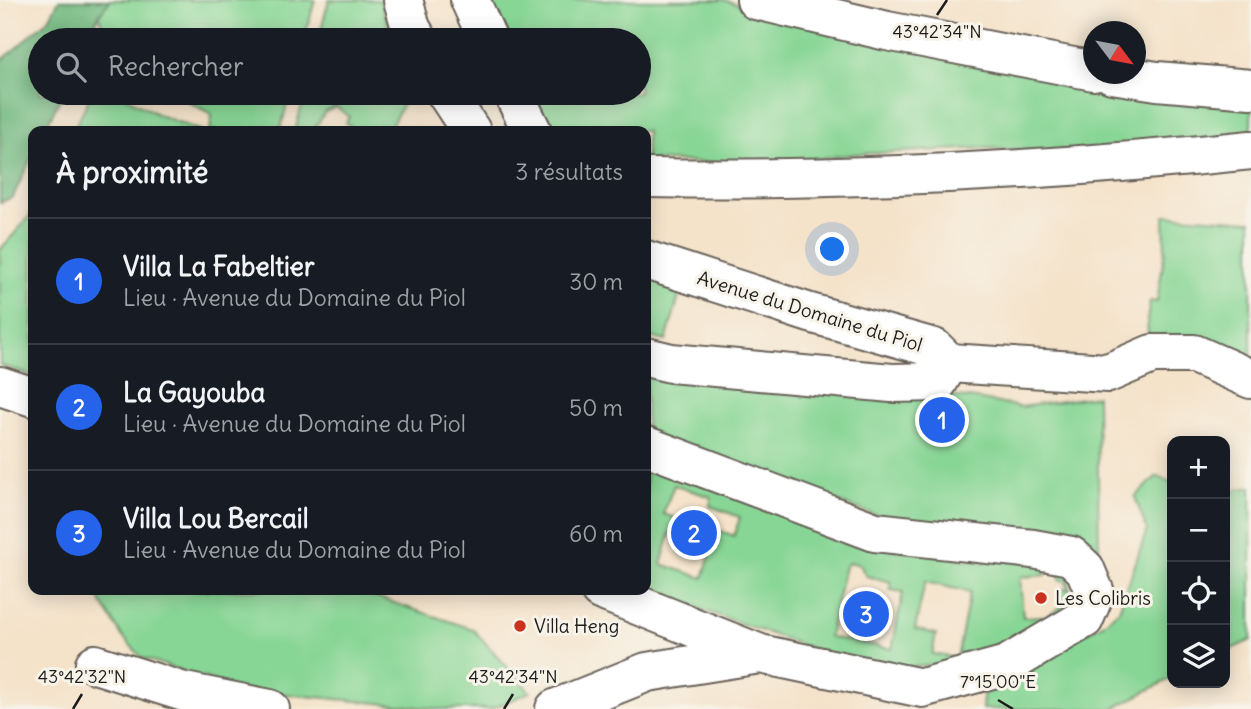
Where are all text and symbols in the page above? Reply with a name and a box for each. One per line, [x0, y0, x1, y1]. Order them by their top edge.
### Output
text: 43°42'34"N [892, 20, 982, 43]
north arrow [1083, 21, 1146, 84]
search box [28, 28, 651, 105]
icon: search [52, 48, 90, 86]
text: Rechercher [108, 50, 244, 83]
text: À proximité [56, 153, 208, 191]
text: 3 résultats [515, 157, 623, 186]
your location [815, 232, 849, 266]
text: Villa La Fabeltier [123, 250, 315, 283]
street label: Avenue du Domaine du Piol [695, 265, 925, 357]
text: 1 [74, 267, 84, 296]
text: 30 m [569, 267, 623, 296]
text: Lieu · Avenue du Domaine du Piol [123, 283, 466, 312]
text: La Gayouba [123, 376, 265, 409]
text: 2 [73, 393, 85, 422]
text: 50 m [569, 393, 623, 422]
pin: 1 [919, 394, 965, 446]
text: Lieu · Avenue du Domaine du Piol [123, 409, 466, 438]
map controls [1167, 436, 1230, 688]
button: + [1167, 436, 1230, 499]
button: − [1167, 499, 1230, 562]
text: Villa Lou Bercail [123, 502, 309, 535]
pin: 2 [671, 507, 717, 559]
text: 3 [72, 519, 86, 548]
text: 60 m [569, 519, 623, 548]
text: Lieu · Avenue du Domaine du Piol [123, 535, 466, 564]
button: locate [1167, 562, 1230, 625]
place label: Les Colibris [1055, 586, 1151, 610]
pin: 3 [843, 588, 889, 640]
marker: Les Colibris [1033, 590, 1049, 606]
place label: Villa Heng [534, 614, 619, 638]
marker: Villa Heng [512, 618, 528, 634]
button: layers [1167, 625, 1230, 688]
text: 43°42'32"N [38, 665, 126, 688]
text: 43°42'34"N [468, 665, 558, 688]
text: 7°15'00"E [960, 670, 1036, 693]

